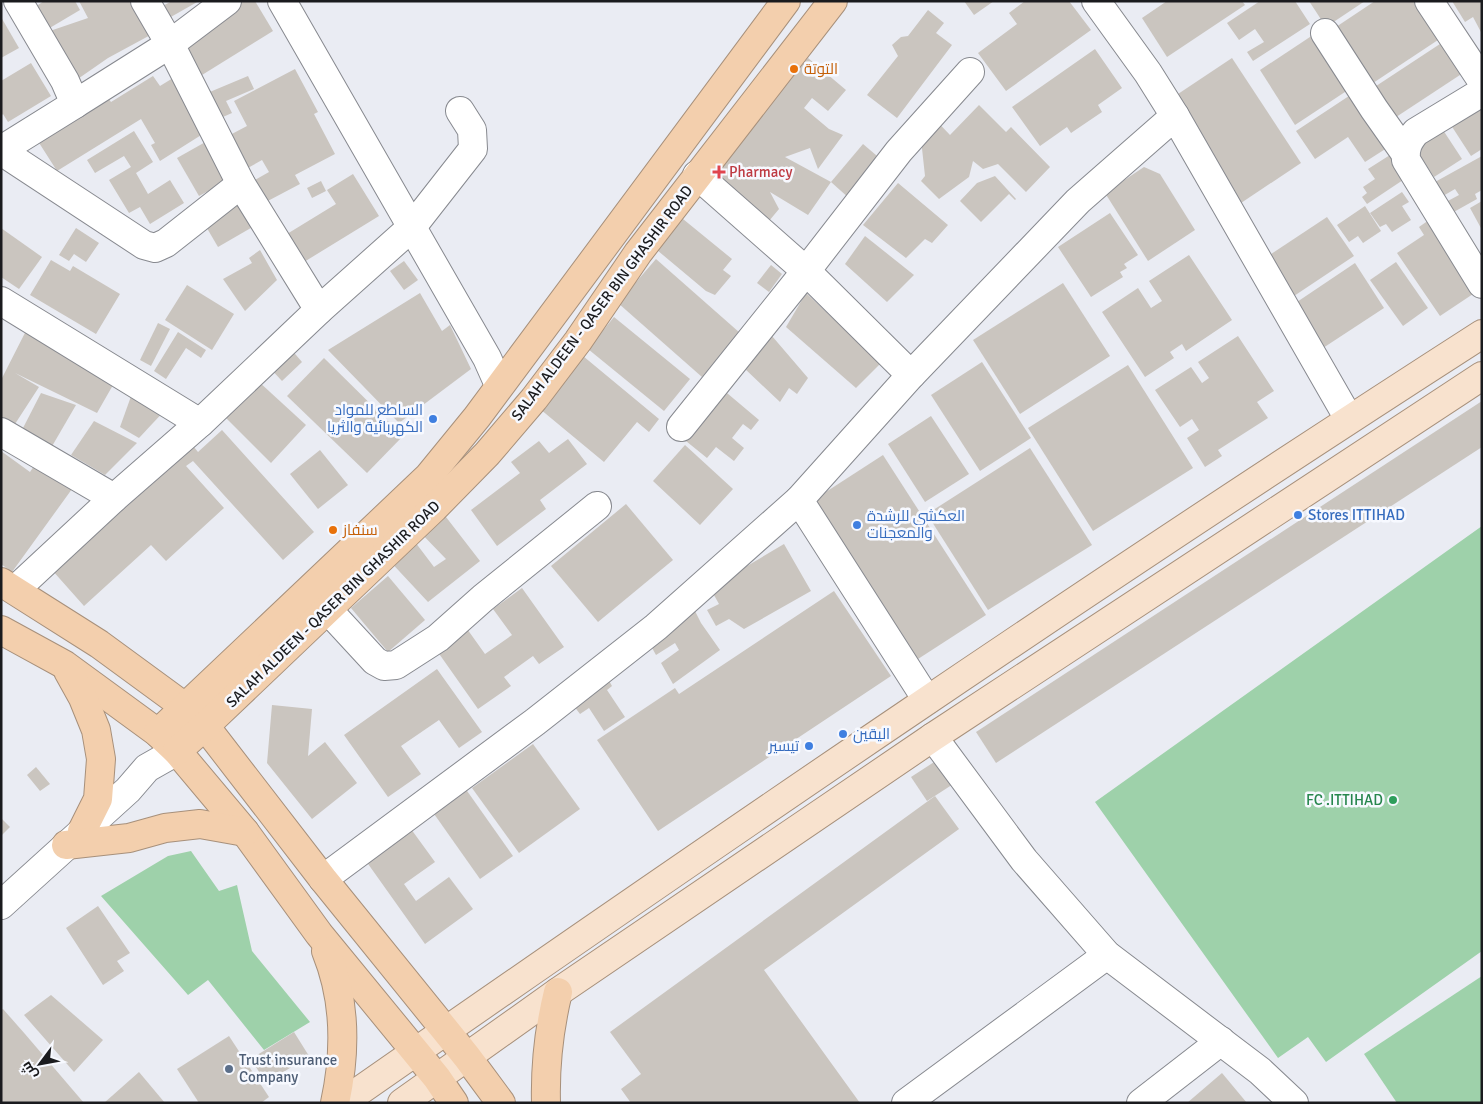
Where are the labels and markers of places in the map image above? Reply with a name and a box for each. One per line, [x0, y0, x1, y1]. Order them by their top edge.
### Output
place label: التوتة [804, 60, 838, 78]
marker: التوتة [788, 63, 800, 75]
place label: Pharmacy [729, 163, 792, 181]
marker: Pharmacy [713, 166, 725, 178]
place label: الساطع للمواد الكهربائية والثريا [327, 401, 423, 437]
marker: الساطع للمواد الكهربائية والثريا [427, 413, 439, 425]
place label: Stores ITTIHAD [1308, 506, 1405, 524]
place label: العكشي للرشدة والمعجنات [867, 507, 965, 542]
marker: Stores ITTIHAD [1292, 509, 1304, 521]
marker: العكشي للرشدة والمعجنات [851, 519, 863, 531]
place label: سنفاز [342, 521, 378, 539]
marker: سنفاز [327, 524, 339, 536]
place label: اليقين [853, 725, 890, 744]
marker: اليقين [837, 728, 849, 740]
place label: تيسير [768, 737, 799, 755]
marker: تيسير [803, 740, 815, 752]
place label: FC .ITTIHAD [1306, 791, 1383, 809]
marker: FC .ITTIHAD [1387, 794, 1399, 806]
place label: Trust insurance Company [239, 1051, 337, 1086]
marker: Trust insurance Company [223, 1063, 235, 1075]

